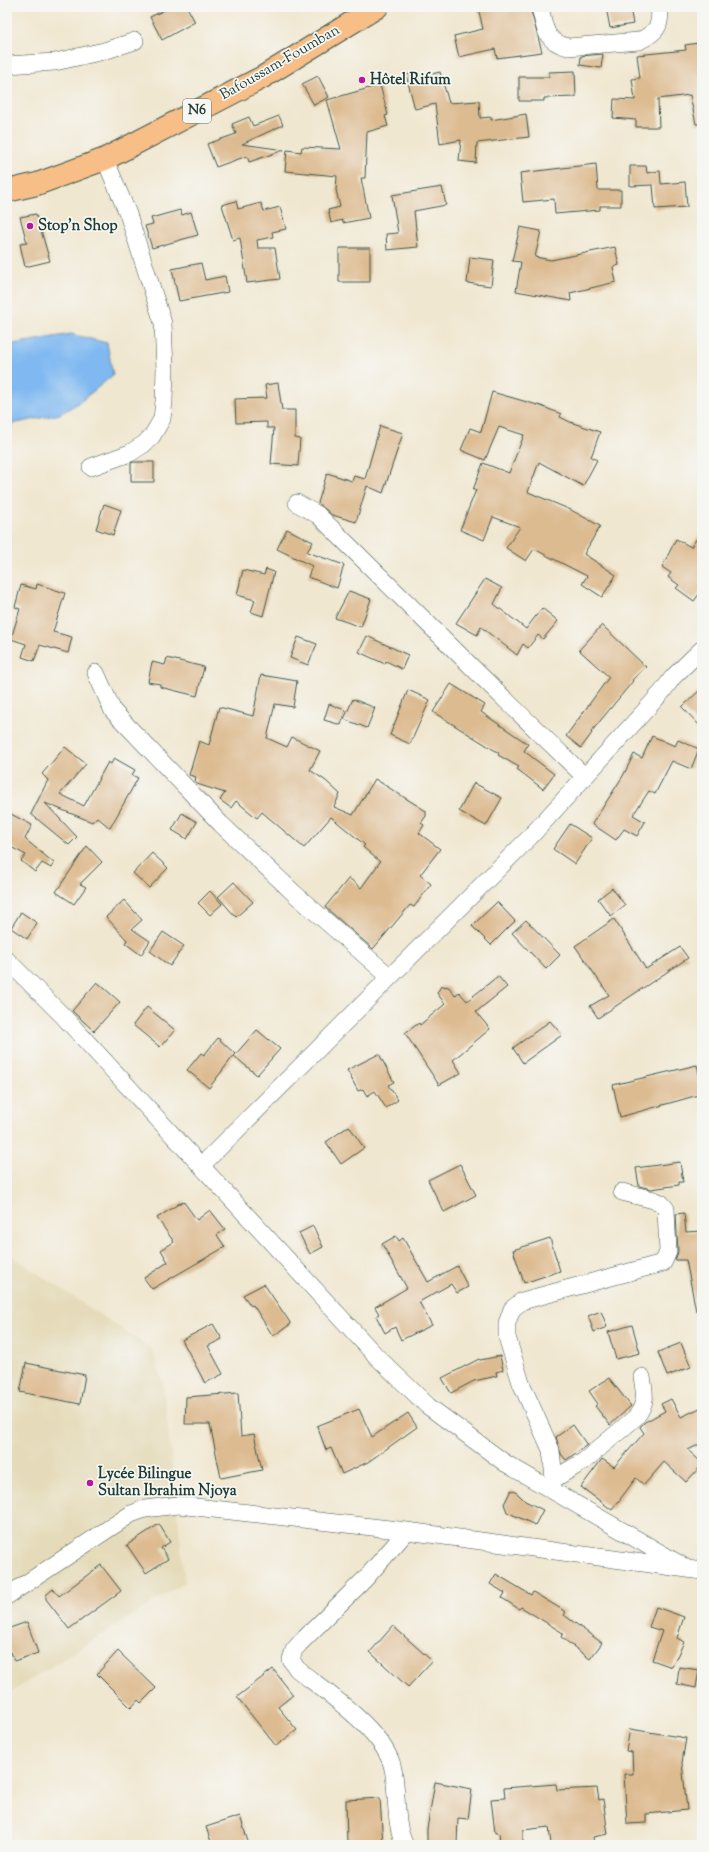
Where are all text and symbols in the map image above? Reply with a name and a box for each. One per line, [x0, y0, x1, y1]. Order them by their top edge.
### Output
street label: Bafoussam-Foumban [216, 20, 344, 106]
place label: Hôtel Rifum [370, 70, 451, 91]
marker: Hôtel Rifum [357, 75, 367, 85]
road number: N6 [183, 99, 211, 123]
place label: Stop'n Shop [38, 216, 118, 237]
marker: Stop'n Shop [25, 221, 35, 231]
place label: Lycée Bilingue Sultan Ibrahim Njoya [98, 1464, 237, 1502]
marker: Lycée Bilingue Sultan Ibrahim Njoya [85, 1478, 95, 1488]

